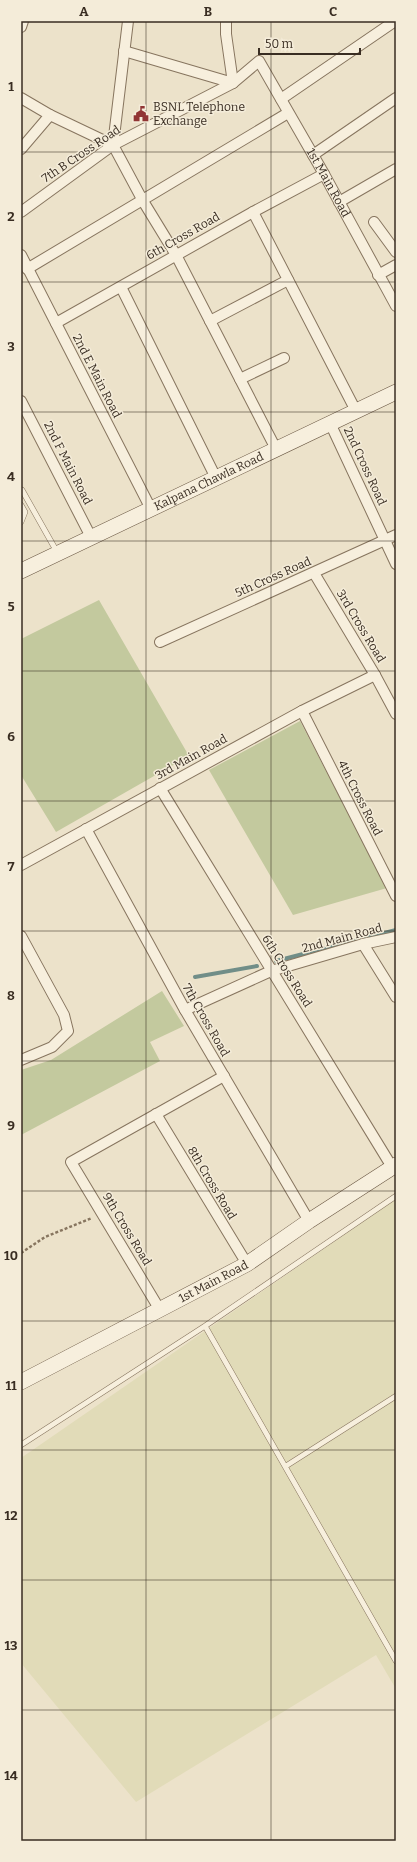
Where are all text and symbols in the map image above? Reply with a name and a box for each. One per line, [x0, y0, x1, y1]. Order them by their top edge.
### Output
text: A [79, 4, 89, 19]
text: B [204, 4, 212, 19]
text: C [329, 4, 337, 19]
scale bar [259, 30, 360, 56]
text: 50 m [265, 37, 294, 51]
text: 1 [8, 79, 14, 94]
place label: BSNL Telephone Exchange [153, 100, 245, 128]
public building icon: BSNL Telephone Exchange [132, 105, 150, 123]
street label: 7th B Cross Road [39, 123, 123, 185]
street label: 1st Main Road [304, 146, 353, 219]
text: 2 [7, 209, 15, 224]
street label: 6th Cross Road [144, 209, 222, 263]
street label: 2nd E Main Road [70, 332, 124, 420]
text: 3 [7, 339, 15, 354]
street label: 2nd F Main Road [41, 419, 95, 507]
street label: 2nd Cross Road [341, 425, 389, 507]
street label: Kalpana Chawla Road [152, 449, 266, 513]
text: 4 [7, 469, 15, 484]
street label: 5th Cross Road [233, 554, 313, 600]
street label: 3rd Cross Road [334, 587, 388, 665]
text: 5 [7, 599, 15, 614]
text: 6 [7, 729, 15, 744]
street label: 3rd Main Road [153, 731, 229, 783]
street label: 4th Cross Road [335, 758, 385, 838]
text: 7 [8, 859, 15, 874]
street label: 2nd Main Road [300, 921, 384, 955]
street label: 6th Cross Road [259, 932, 315, 1010]
street label: 7th Cross Road [180, 981, 232, 1059]
text: 8 [7, 988, 15, 1003]
text: 9 [7, 1118, 15, 1133]
street label: 8th Cross Road [185, 1144, 239, 1222]
street label: 9th Cross Road [100, 1190, 154, 1268]
text: 10 [4, 1248, 18, 1263]
street label: 1st Main Road [176, 1258, 250, 1305]
text: 11 [5, 1378, 17, 1393]
text: 12 [5, 1508, 17, 1523]
text: 13 [4, 1638, 18, 1653]
text: 14 [4, 1768, 18, 1783]

